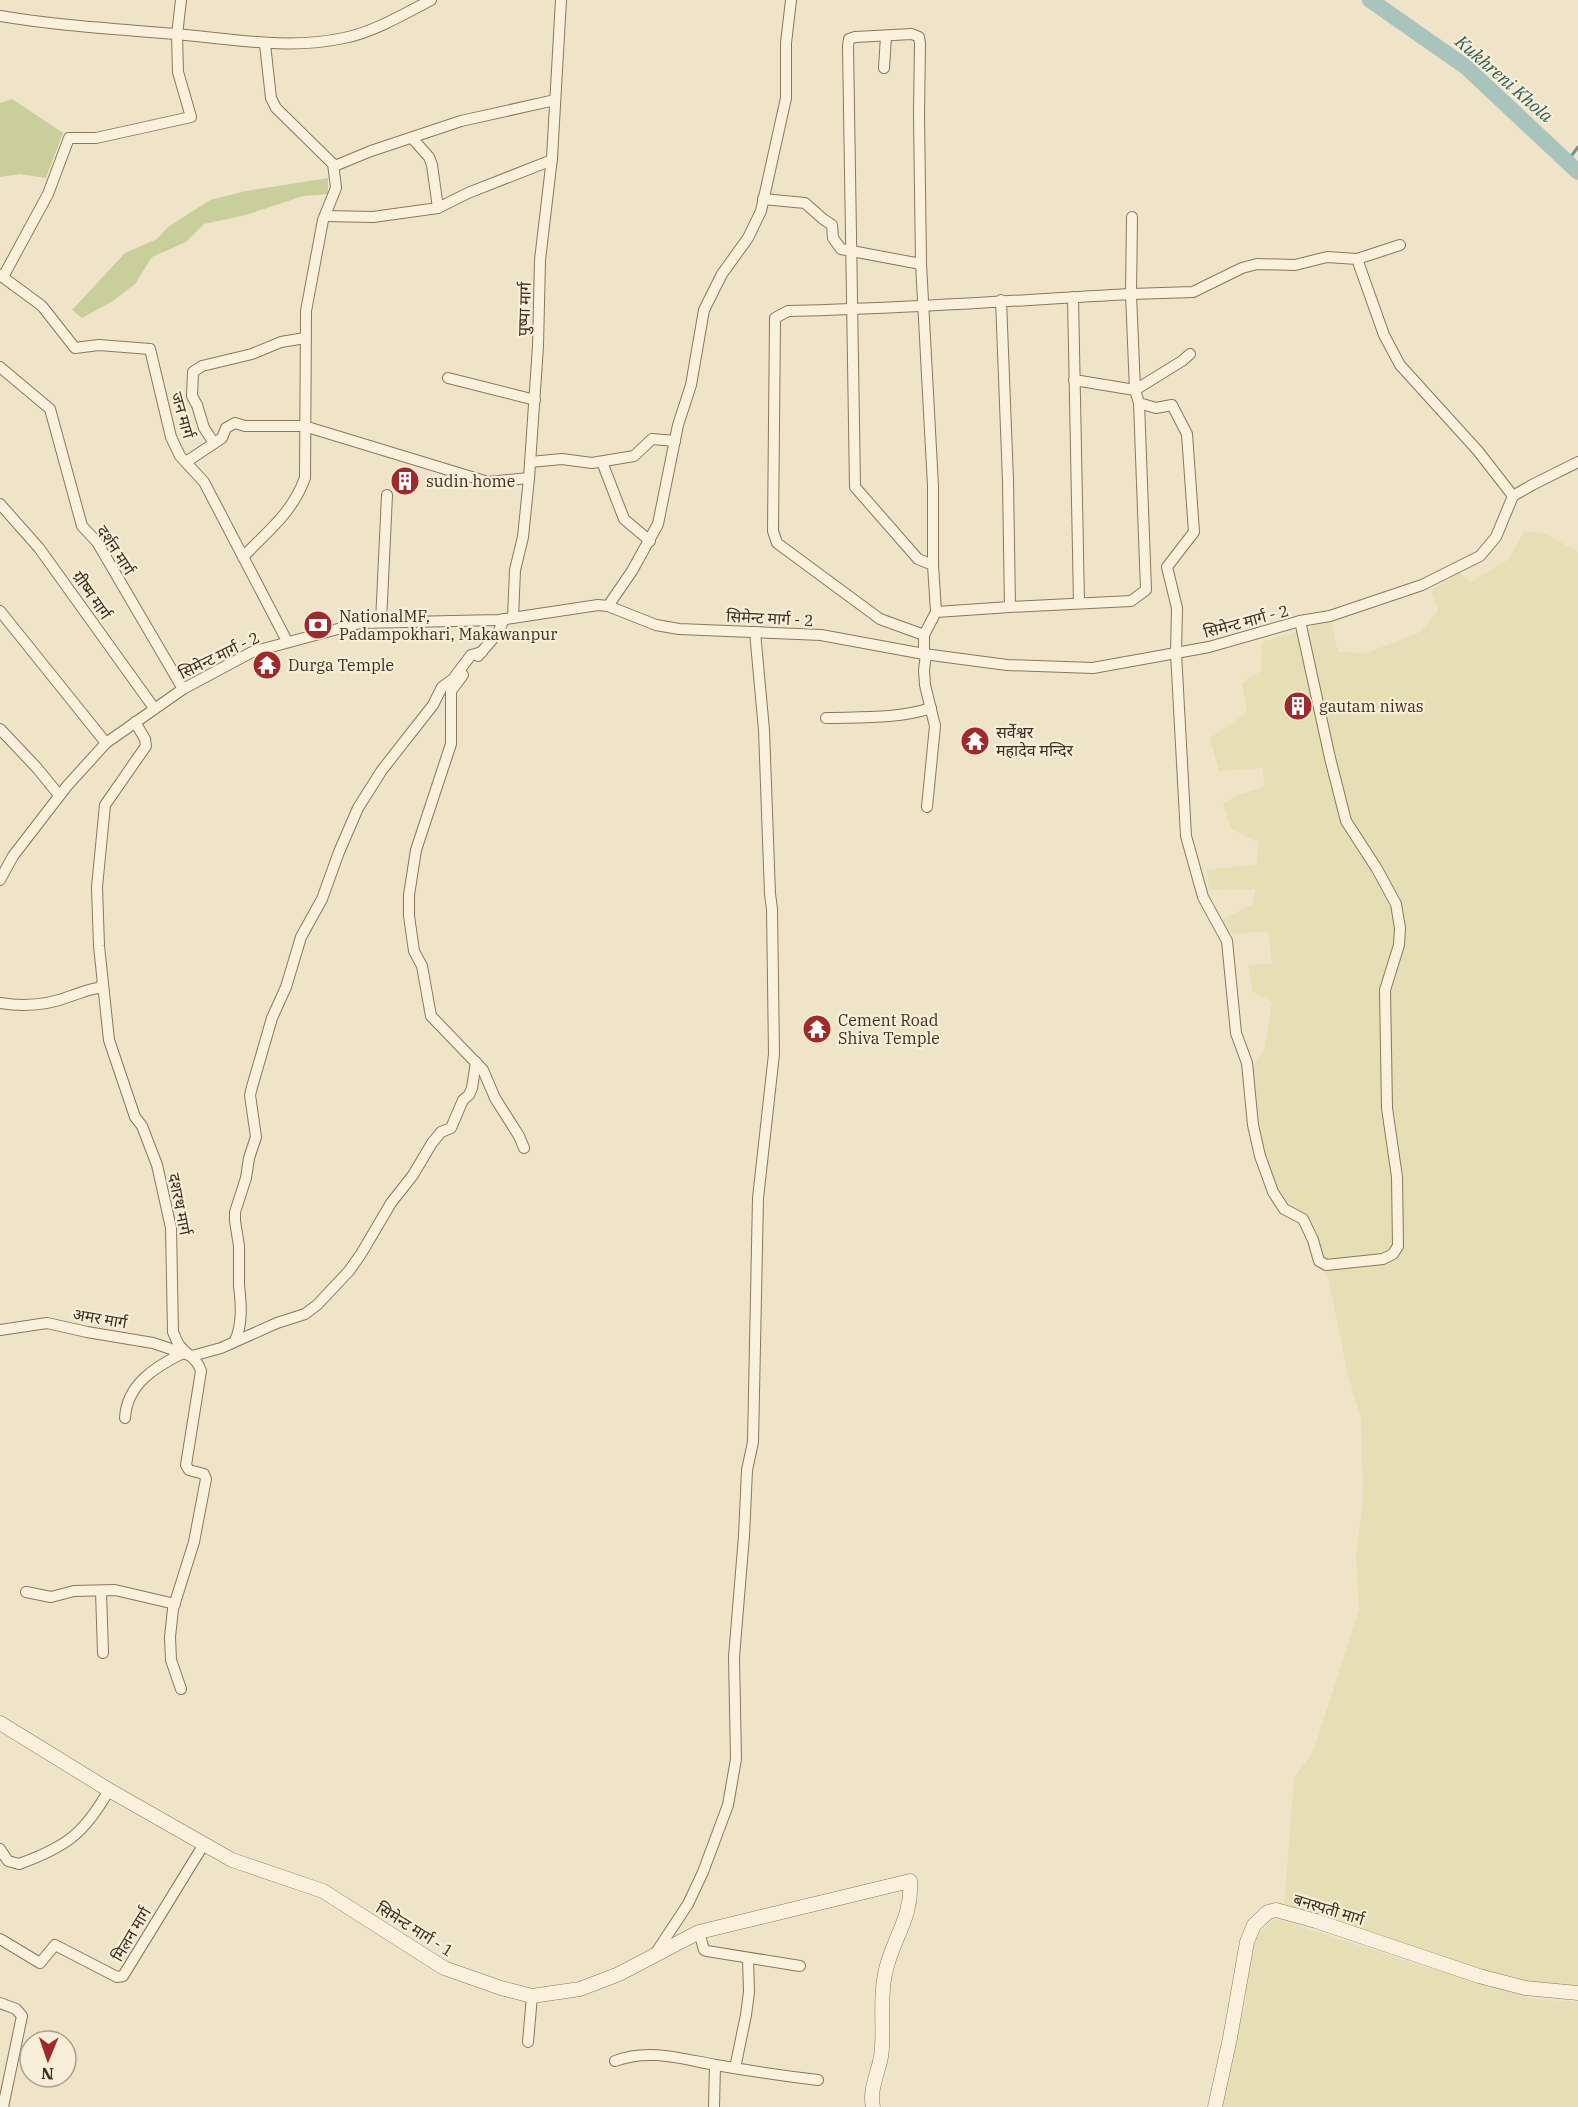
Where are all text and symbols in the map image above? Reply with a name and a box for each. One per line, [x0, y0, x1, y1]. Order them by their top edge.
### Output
water label: Kukhreni Khola [1450, 29, 1558, 127]
street label: पुष्पा मार्ग [513, 281, 536, 336]
street label: जन मार्ग [167, 390, 199, 441]
building icon: sudin home [389, 465, 421, 497]
place label: sudin home [426, 471, 515, 491]
street label: दर्शन मार्ग [93, 522, 140, 579]
street label: ग्रीष्म मार्ग [68, 567, 116, 624]
street label: सिमेन्ट मार्ग - 2 [1201, 600, 1291, 642]
place label: NationalMF, Padampokhari, Makawanpur [339, 606, 557, 644]
street label: सिमेन्ट मार्ग - 2 [726, 606, 814, 630]
bank icon: NationalMF, Padampokhari, Makawanpur [302, 609, 334, 641]
street label: सिमेन्ट मार्ग - 2 [175, 627, 263, 683]
temple icon: Durga Temple [251, 649, 283, 681]
place label: Durga Temple [288, 655, 394, 675]
building icon: gautam niwas [1282, 690, 1314, 722]
place label: gautam niwas [1319, 696, 1424, 716]
place label: सर्वेश्वर महादेव मन्दिर [996, 722, 1073, 760]
temple icon: सर्वेश्वर महादेव मन्दिर [959, 725, 991, 757]
place label: Cement Road Shiva Temple [838, 1010, 940, 1048]
temple icon: Cement Road Shiva Temple [801, 1013, 833, 1045]
street label: दशरथ मार्ग [164, 1171, 196, 1238]
street label: अमर मार्ग [71, 1303, 130, 1333]
street label: बनस्पती मार्ग [1291, 1889, 1368, 1930]
street label: सिमेन्ट मार्ग - 1 [373, 1897, 457, 1961]
street label: मिलन मार्ग [107, 1902, 156, 1965]
north arrow [18, 2029, 78, 2089]
text: N [41, 2064, 54, 2084]

